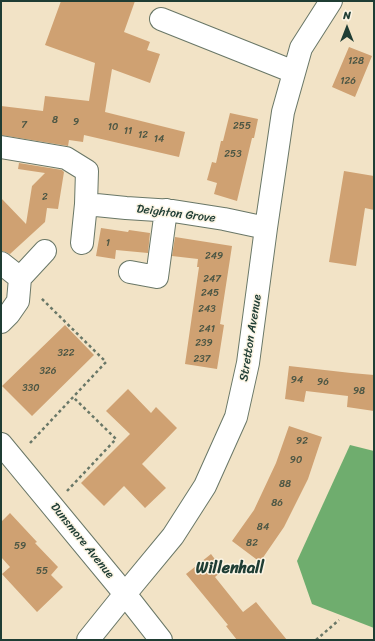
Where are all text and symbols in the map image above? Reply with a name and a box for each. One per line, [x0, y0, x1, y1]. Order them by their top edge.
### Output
text: N [343, 6, 351, 25]
north arrow [327, 8, 367, 48]
house number: 128 [348, 55, 364, 67]
house number: 126 [340, 75, 356, 87]
house number: 8 [52, 114, 58, 126]
house number: 9 [73, 116, 79, 128]
house number: 7 [21, 119, 27, 131]
house number: 255 [233, 120, 251, 132]
house number: 10 [108, 121, 118, 133]
house number: 11 [124, 125, 132, 137]
house number: 12 [138, 129, 148, 141]
house number: 14 [154, 133, 164, 145]
house number: 253 [224, 148, 242, 160]
house number: 2 [42, 191, 48, 203]
street label: Deighton Grove [136, 202, 216, 226]
house number: 1 [106, 237, 110, 249]
house number: 249 [205, 250, 223, 262]
house number: 247 [203, 273, 221, 285]
house number: 245 [201, 287, 219, 299]
street label: Stretton Avenue [237, 294, 265, 382]
house number: 243 [198, 303, 216, 315]
house number: 241 [199, 323, 215, 335]
house number: 239 [195, 337, 213, 349]
house number: 322 [57, 347, 75, 359]
house number: 237 [194, 353, 210, 365]
house number: 326 [40, 365, 56, 377]
house number: 94 [291, 374, 303, 386]
house number: 96 [317, 376, 329, 388]
house number: 330 [22, 382, 40, 394]
house number: 98 [353, 385, 365, 397]
house number: 92 [296, 435, 308, 447]
house number: 90 [290, 454, 302, 466]
house number: 88 [279, 478, 291, 490]
house number: 86 [271, 497, 283, 509]
street label: Dunsmore Avenue [47, 500, 117, 582]
house number: 84 [257, 521, 269, 533]
house number: 82 [246, 537, 258, 549]
house number: 59 [14, 540, 26, 552]
district label: Willenhall [196, 559, 264, 579]
house number: 55 [36, 565, 48, 577]

